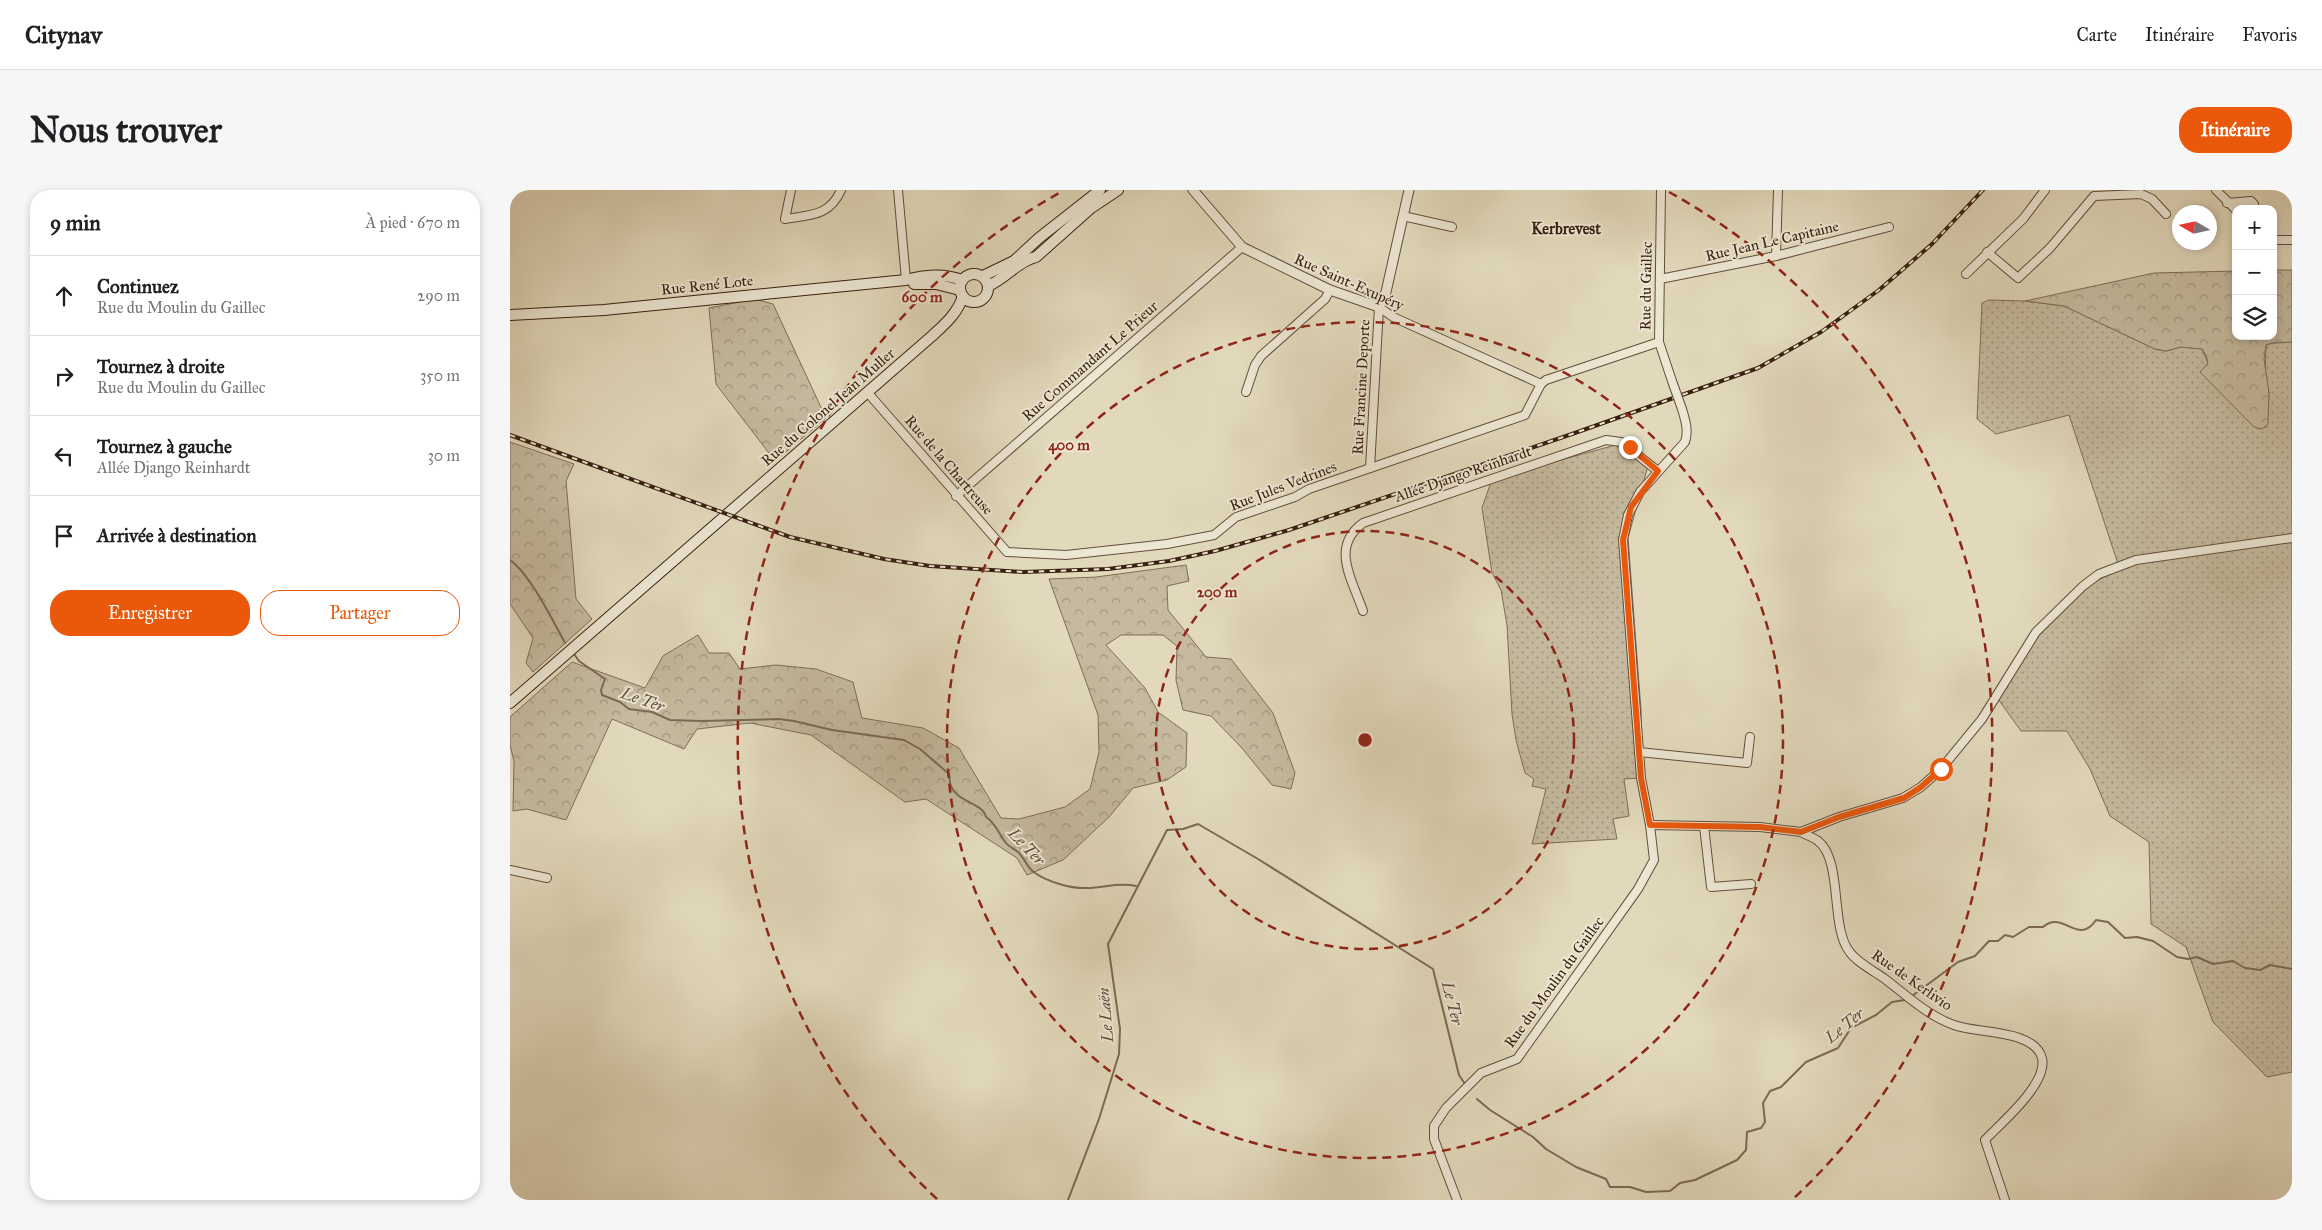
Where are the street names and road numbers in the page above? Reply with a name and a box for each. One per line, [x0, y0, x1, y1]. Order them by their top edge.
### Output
street label: Rue Jean Le Capitaine [1704, 217, 1841, 266]
street label: Rue du Gaillec [1636, 241, 1656, 331]
street label: Rue Saint-Exupéry [1291, 250, 1408, 315]
street label: Rue René Lote [660, 271, 754, 299]
street label: Rue Commandant Le Prieur [1018, 297, 1162, 425]
street label: Rue Francine Deporte [1348, 319, 1374, 455]
street label: Rue du Colonel Jean Muller [758, 344, 899, 471]
street label: Rue de la Chartreuse [901, 412, 997, 518]
street label: Allée Django Reinhardt [1391, 442, 1535, 506]
street label: Rue Jules Vedrines [1227, 457, 1339, 516]
street label: Rue du Moulin du Gaillec [1500, 913, 1608, 1051]
street label: Rue de Kerlivio [1868, 946, 1956, 1015]

